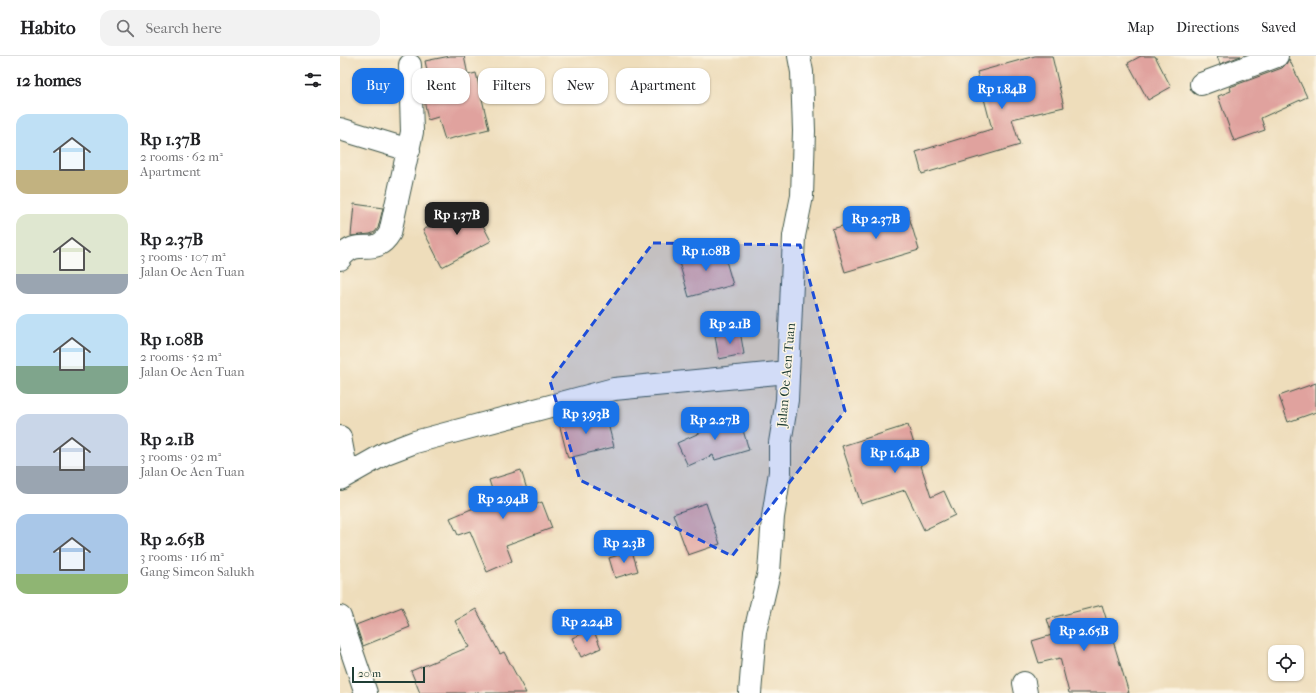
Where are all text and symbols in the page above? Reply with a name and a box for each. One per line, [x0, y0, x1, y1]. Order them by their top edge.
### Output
search box [100, 10, 380, 46]
text: Habito [20, 17, 76, 39]
icon: search [114, 17, 136, 39]
text: Search here [146, 19, 222, 37]
text: Map [1127, 19, 1154, 36]
text: Directions [1176, 19, 1239, 36]
text: Saved [1261, 19, 1296, 36]
chip: Buy [352, 68, 404, 104]
chip: Rent [412, 68, 470, 104]
chip: Filters [478, 68, 545, 104]
chip: New [553, 68, 608, 104]
chip: Apartment [616, 68, 710, 104]
icon: filters [302, 69, 324, 91]
text: 12 homes [16, 70, 81, 90]
pin: Rp 1.84B [961, 76, 1043, 110]
text: Rp 1.84B [978, 81, 1027, 96]
text: Rp 1.37B [140, 129, 201, 149]
icon: home [48, 130, 96, 178]
text: 2 rooms · 62 m² [140, 149, 223, 164]
text: Apartment [140, 164, 201, 179]
pin: Rp 1.37B [416, 202, 498, 236]
pin: Rp 2.37B [835, 206, 917, 240]
text: Rp 1.37B [434, 207, 480, 222]
text: Rp 2.37B [852, 211, 900, 226]
text: Rp 2.37B [140, 229, 203, 249]
icon: home [48, 230, 96, 278]
pin: Rp 1.08B [665, 238, 747, 272]
text: Rp 1.08B [682, 243, 730, 258]
text: 3 rooms · 107 m² [140, 249, 226, 264]
text: Jalan Oe Aen Tuan [140, 264, 245, 279]
pin: Rp 2.1B [693, 311, 767, 345]
text: Rp 2.1B [709, 316, 751, 331]
street label: Jalan Oe Aen Tuan [774, 322, 798, 429]
text: Rp 1.08B [140, 329, 204, 349]
icon: home [48, 330, 96, 378]
text: 2 rooms · 52 m² [140, 349, 221, 364]
text: Jalan Oe Aen Tuan [140, 364, 245, 379]
pin: Rp 3.93B [545, 401, 627, 435]
text: Rp 3.93B [562, 406, 610, 421]
pin: Rp 2.27B [674, 407, 756, 441]
text: Rp 2.27B [690, 412, 740, 427]
text: Rp 2.1B [140, 429, 194, 449]
icon: home [48, 430, 96, 478]
pin: Rp 1.64B [854, 440, 936, 474]
text: Rp 1.64B [870, 445, 920, 460]
text: 3 rooms · 92 m² [140, 449, 221, 464]
text: Jalan Oe Aen Tuan [140, 464, 245, 479]
pin: Rp 2.94B [462, 486, 544, 520]
text: Rp 2.94B [477, 491, 529, 506]
text: Rp 2.65B [140, 529, 205, 549]
icon: home [48, 530, 96, 578]
pin: Rp 2.3B [587, 530, 661, 564]
text: Rp 2.3B [603, 535, 645, 550]
text: 3 rooms · 116 m² [140, 549, 224, 564]
text: Gang Simeon Salukh [140, 564, 255, 579]
pin: Rp 2.24B [546, 609, 628, 643]
text: Rp 2.24B [561, 614, 613, 629]
pin: Rp 2.65B [1043, 618, 1125, 652]
text: Rp 2.65B [1059, 623, 1109, 638]
map controls [1268, 645, 1304, 681]
button: locate [1268, 645, 1304, 681]
scale bar [352, 665, 425, 684]
text: 20 m [358, 667, 381, 680]

